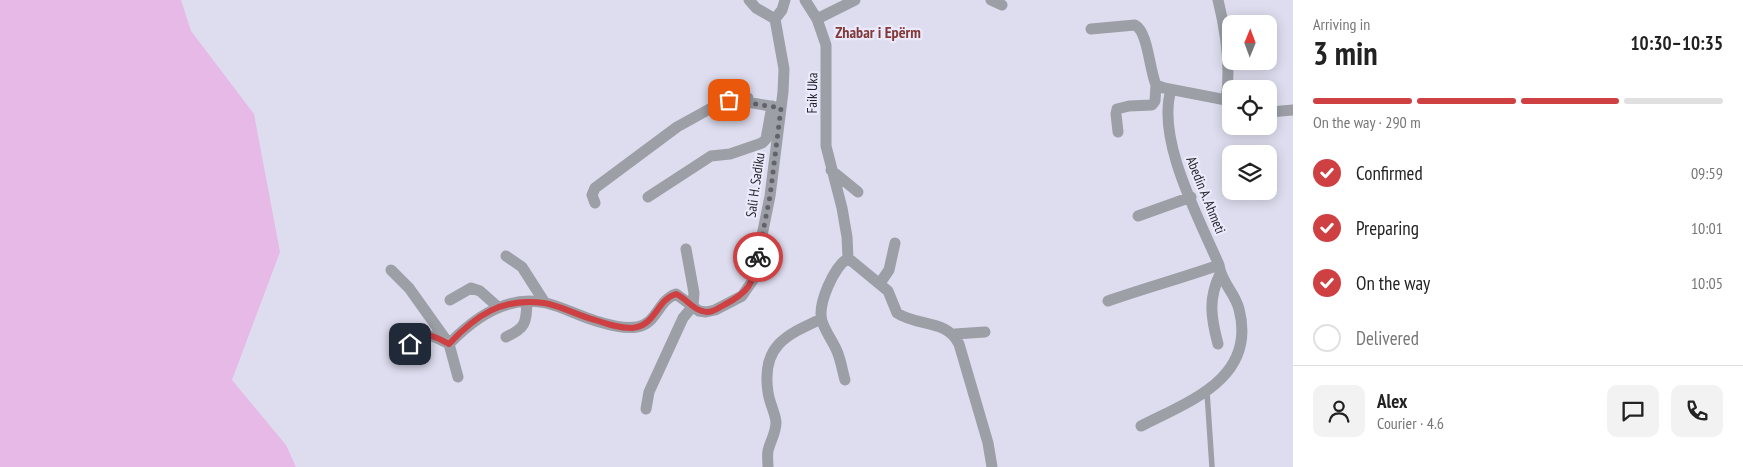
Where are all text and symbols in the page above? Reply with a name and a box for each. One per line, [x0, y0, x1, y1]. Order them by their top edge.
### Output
text: Arriving in [1313, 14, 1370, 34]
north arrow [1222, 15, 1278, 70]
map controls [1222, 15, 1277, 200]
district label: Zhabar i Epërm [835, 22, 921, 42]
text: 10:30–10:35 [1630, 31, 1723, 55]
text: 3 min [1313, 32, 1378, 74]
street label: Faik Uka [803, 72, 821, 114]
pin [708, 79, 750, 121]
button: locate [1222, 80, 1277, 135]
icon: bag [715, 86, 743, 114]
text: On the way · 290 m [1313, 112, 1421, 132]
button: layers [1222, 145, 1277, 200]
street label: Sali H. Sadiku [742, 152, 768, 218]
street label: Abedin A. Ahmeti [1182, 154, 1230, 236]
icon: check [1313, 159, 1341, 187]
text: Confirmed [1356, 161, 1423, 185]
text: 09:59 [1691, 163, 1723, 183]
icon: check [1313, 214, 1341, 242]
text: Preparing [1356, 216, 1419, 240]
text: 10:01 [1691, 218, 1723, 238]
courier [733, 232, 783, 282]
icon: bike [744, 243, 772, 271]
icon: check [1313, 269, 1341, 297]
text: On the way [1356, 271, 1430, 295]
text: 10:05 [1691, 273, 1723, 293]
pin [389, 323, 431, 365]
text: Delivered [1356, 326, 1419, 350]
icon: home [396, 330, 424, 358]
button: person [1313, 385, 1365, 437]
button: chat [1607, 385, 1659, 437]
button: phone [1671, 385, 1723, 437]
text: Alex [1377, 389, 1407, 413]
text: Courier · 4.6 [1377, 413, 1444, 433]

